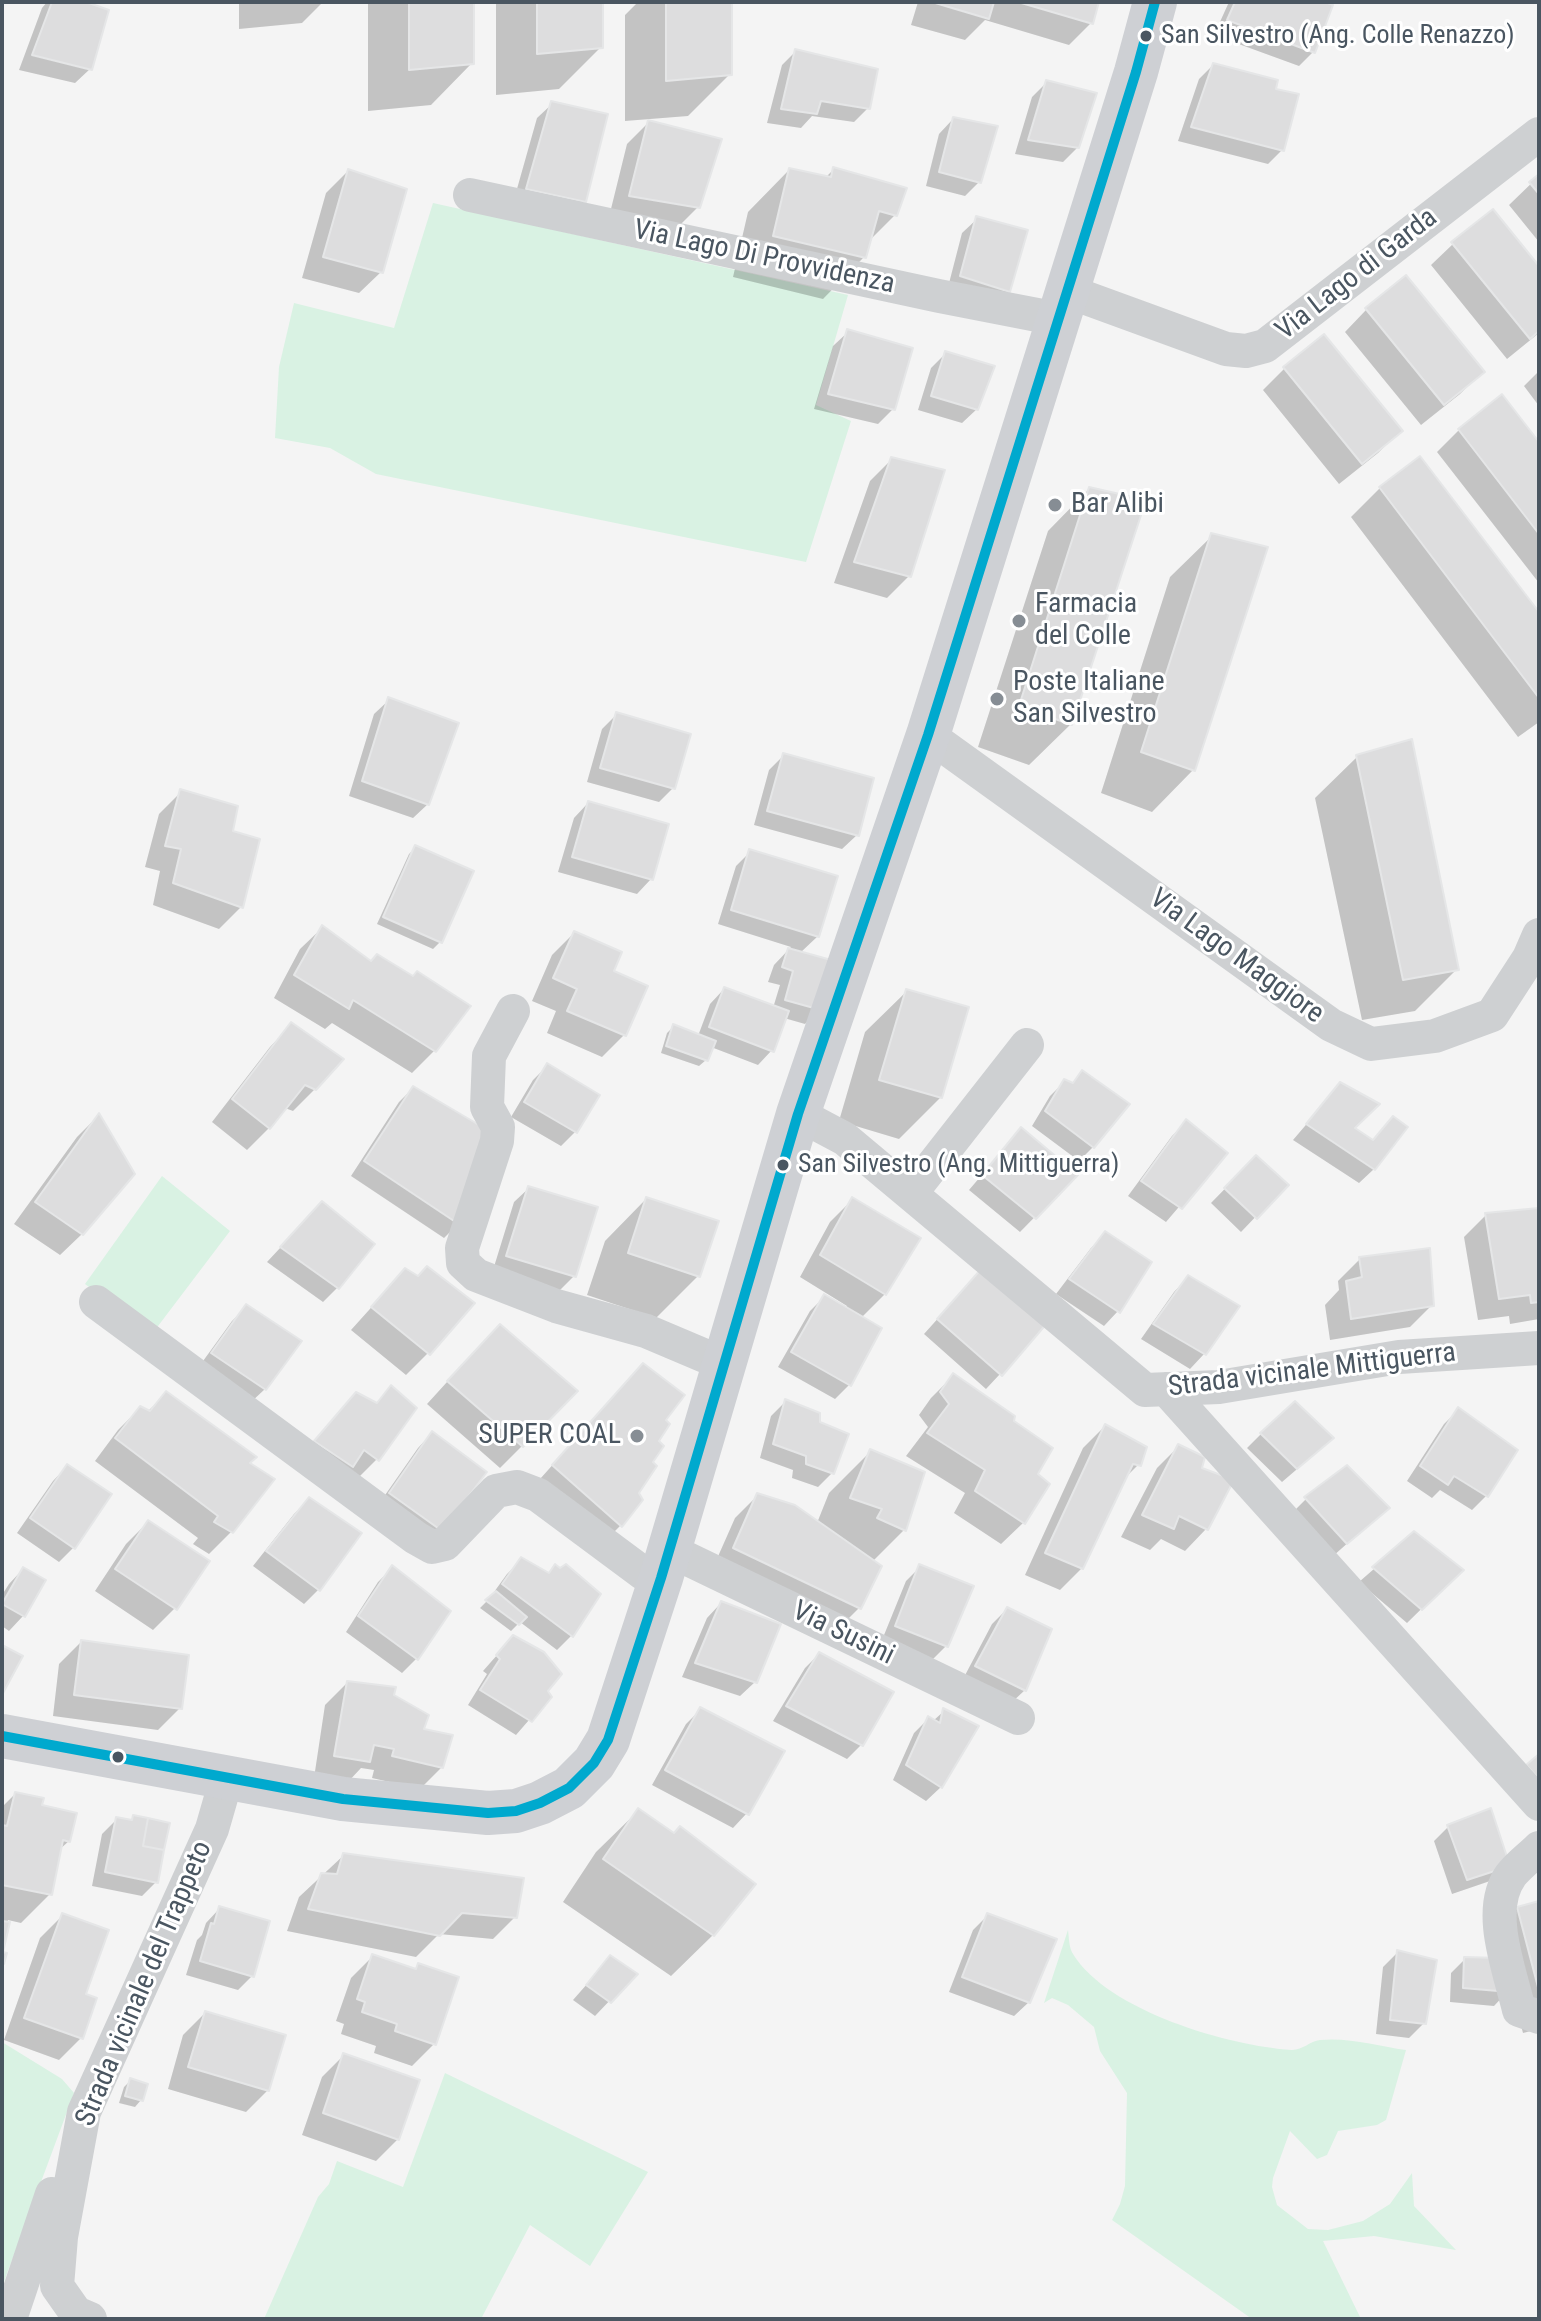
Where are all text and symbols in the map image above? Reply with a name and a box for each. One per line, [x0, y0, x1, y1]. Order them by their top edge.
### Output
place label: San Silvestro (Ang. Colle Renazzo) [1161, 20, 1515, 52]
marker: San Silvestro (Ang. Colle Renazzo) [1138, 28, 1154, 44]
street label: Via Lago di Garda [1270, 202, 1444, 348]
street label: Via Lago Di Provvidenza [630, 214, 898, 302]
place label: Bar Alibi [1071, 488, 1164, 522]
marker: Bar Alibi [1046, 496, 1064, 514]
place label: Farmacia del Colle [1035, 588, 1137, 654]
marker: Farmacia del Colle [1010, 612, 1028, 630]
place label: Poste Italiane San Silvestro [1013, 666, 1165, 732]
marker: Poste Italiane San Silvestro [988, 690, 1006, 708]
street label: Via Lago Maggiore [1142, 883, 1330, 1031]
place label: San Silvestro (Ang. Mittiguerra) [798, 1149, 1119, 1181]
marker: San Silvestro (Ang. Mittiguerra) [775, 1157, 791, 1173]
street label: Strada vicinale Mittiguerra [1166, 1337, 1458, 1405]
place label: SUPER COAL [478, 1419, 621, 1453]
marker: SUPER COAL [628, 1427, 646, 1445]
street label: Via Susini [787, 1595, 899, 1673]
unlabelled marker [110, 1749, 126, 1765]
street label: Strada vicinale del Trappeto [70, 1836, 220, 2132]

